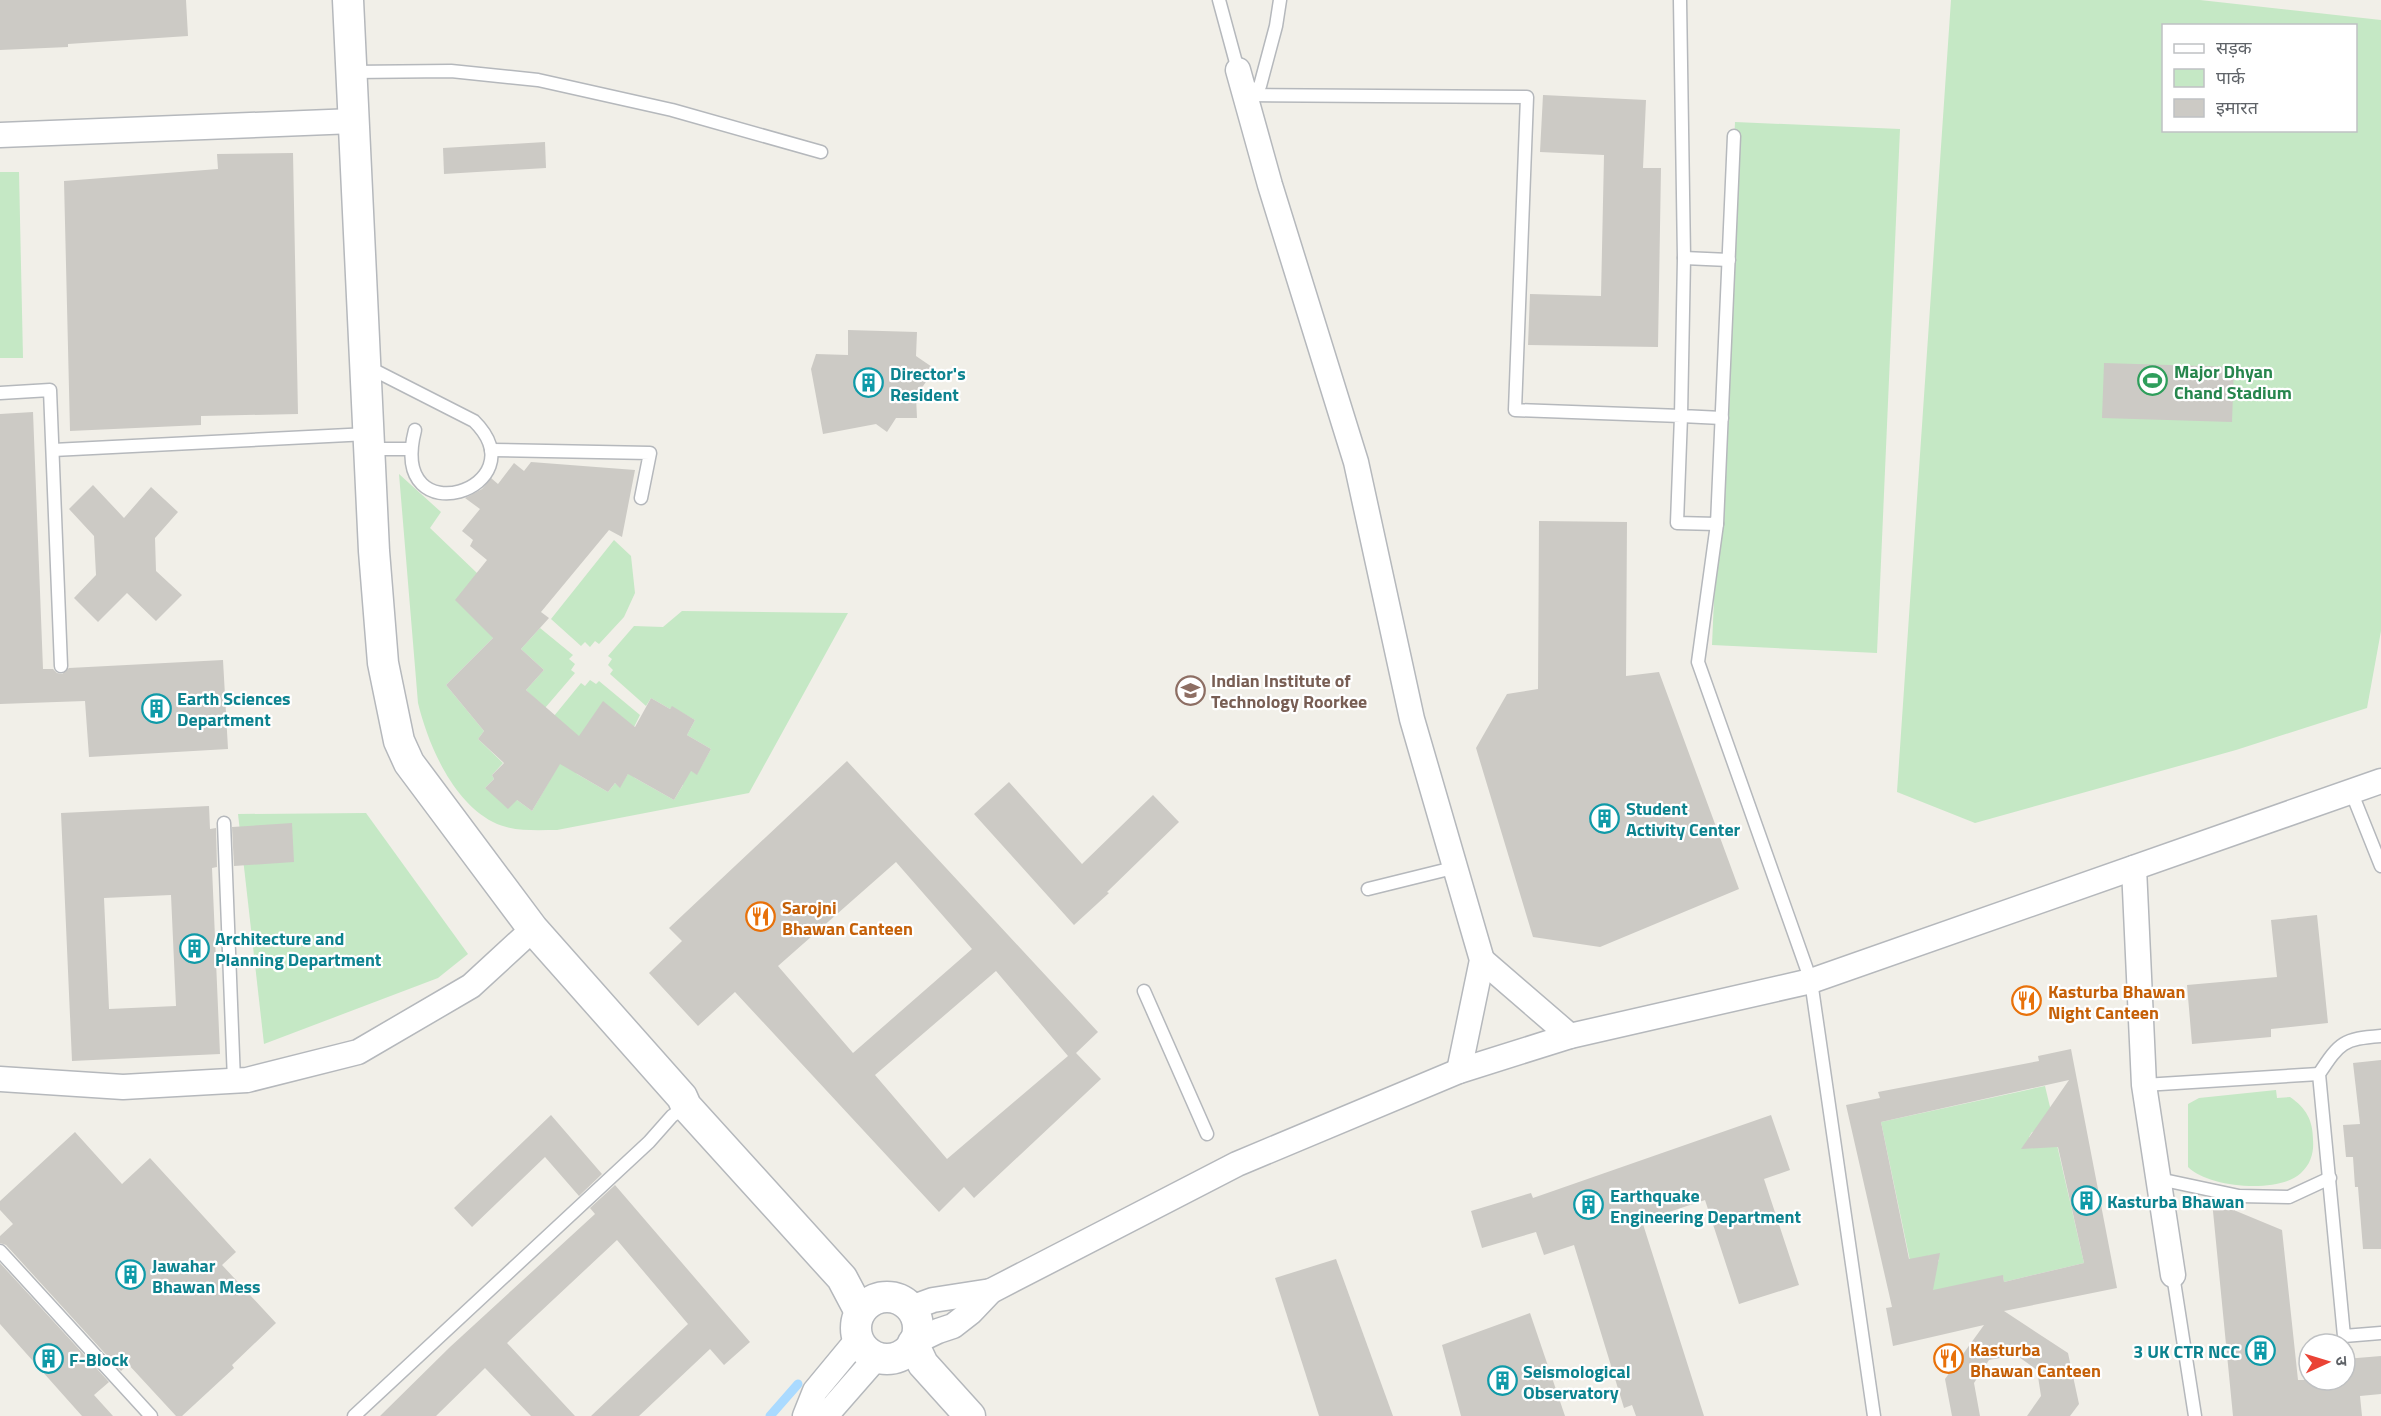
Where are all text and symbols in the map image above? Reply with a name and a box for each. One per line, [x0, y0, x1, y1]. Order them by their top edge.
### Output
legend [2162, 24, 2357, 132]
text: सड़क [2216, 34, 2253, 61]
text: पार्क [2216, 64, 2246, 91]
text: इमारत [2216, 94, 2259, 121]
place label: Major Dhyan Chand Stadium [2174, 358, 2292, 406]
place label: Director's Resident [890, 360, 966, 408]
sports icon: Major Dhyan Chand Stadium [2137, 365, 2169, 397]
building icon: Director's Resident [853, 367, 885, 399]
place label: Indian Institute of Technology Roorkee [1211, 667, 1367, 715]
school or university icon: Indian Institute of Technology Roorkee [1174, 674, 1206, 706]
place label: Earth Sciences Department [177, 685, 291, 733]
building icon: Earth Sciences Department [140, 692, 172, 724]
place label: Student Activity Center [1626, 795, 1741, 843]
building icon: Student Activity Center [1589, 802, 1621, 834]
place label: Sarojni Bhawan Canteen [782, 894, 913, 942]
restaurant icon: Sarojni Bhawan Canteen [745, 901, 777, 933]
place label: Architecture and Planning Department [215, 925, 382, 973]
building icon: Architecture and Planning Department [178, 932, 210, 964]
place label: Kasturba Bhawan Night Canteen [2048, 978, 2186, 1026]
restaurant icon: Kasturba Bhawan Night Canteen [2011, 985, 2043, 1017]
place label: Earthquake Engineering Department [1610, 1182, 1801, 1230]
building icon: Kasturba Bhawan [2070, 1185, 2102, 1217]
place label: Kasturba Bhawan [2107, 1188, 2245, 1215]
building icon: Earthquake Engineering Department [1573, 1189, 1605, 1221]
place label: Jawahar Bhawan Mess [152, 1252, 261, 1300]
building icon: Jawahar Bhawan Mess [115, 1259, 147, 1291]
north arrow [2297, 1332, 2357, 1392]
building icon: 3 UK CTR NCC [2245, 1335, 2277, 1367]
place label: Kasturba Bhawan Canteen [1970, 1336, 2101, 1384]
place label: 3 UK CTR NCC [2133, 1338, 2240, 1365]
building icon: F-Block [32, 1343, 64, 1375]
restaurant icon: Kasturba Bhawan Canteen [1933, 1343, 1965, 1375]
place label: F-Block [69, 1346, 129, 1373]
text: उ [2330, 1355, 2354, 1367]
place label: Seismological Observatory [1523, 1358, 1631, 1406]
building icon: Seismological Observatory [1486, 1365, 1518, 1397]

